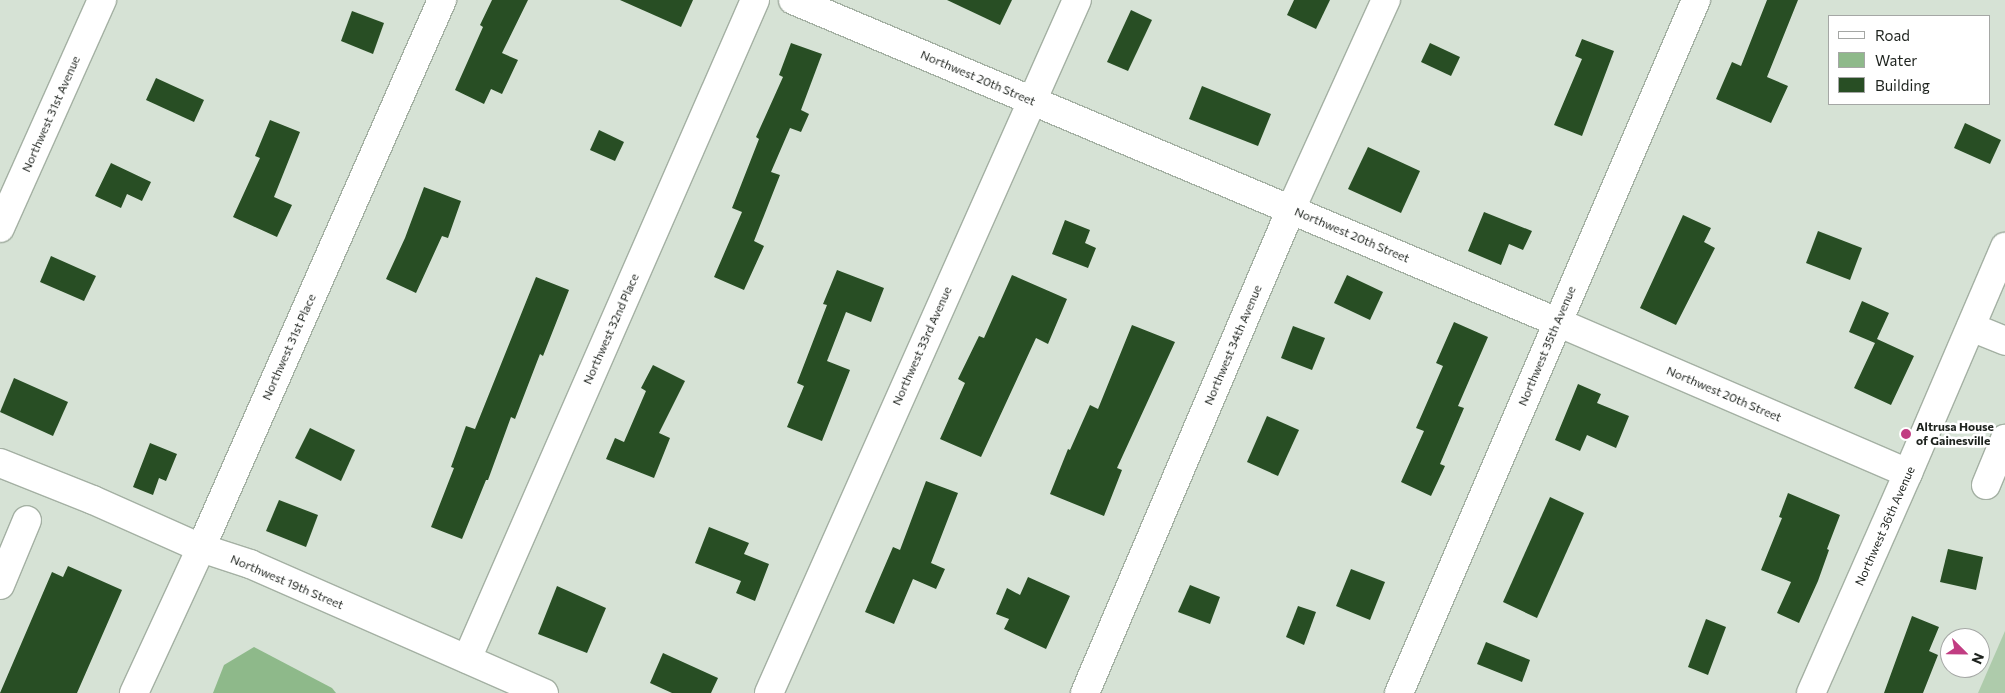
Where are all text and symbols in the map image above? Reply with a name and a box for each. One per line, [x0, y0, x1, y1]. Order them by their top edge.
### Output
legend [1828, 15, 1990, 105]
text: Road [1875, 26, 1910, 44]
street label: Northwest 20th Street [918, 47, 1038, 109]
text: Water [1875, 51, 1917, 69]
street label: Northwest 31st Avenue [19, 54, 83, 174]
text: Building [1875, 76, 1930, 94]
street label: Northwest 20th Street [1292, 204, 1412, 266]
street label: Northwest 32nd Place [580, 271, 642, 387]
street label: Northwest 34th Avenue [1201, 283, 1265, 407]
street label: Northwest 33rd Avenue [889, 284, 955, 408]
street label: Northwest 35th Avenue [1515, 284, 1579, 408]
street label: Northwest 31st Place [259, 292, 319, 402]
street label: Northwest 20th Street [1664, 363, 1784, 425]
place label: Altrusa House of Gainesville [1916, 420, 1994, 448]
marker: Altrusa House of Gainesville [1900, 428, 1912, 440]
street label: Northwest 36th Avenue [1852, 464, 1918, 588]
street label: Northwest 19th Street [228, 552, 346, 612]
north arrow [1940, 628, 1990, 678]
text: N [1968, 651, 1988, 667]

